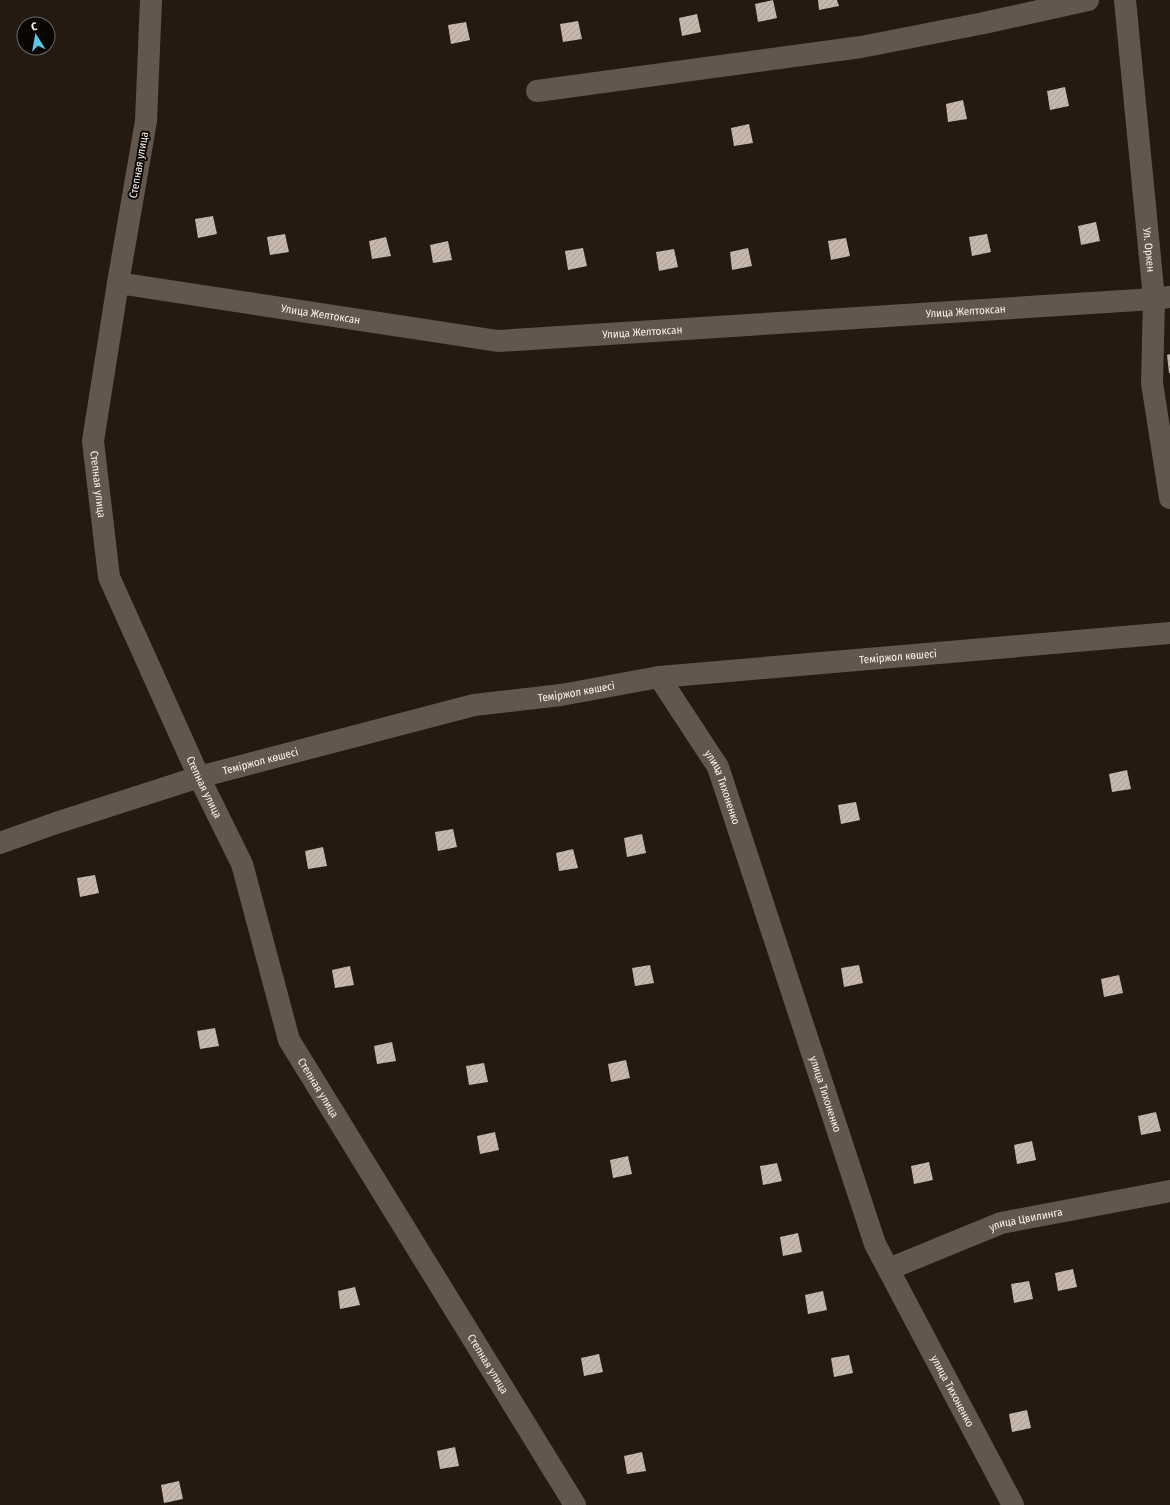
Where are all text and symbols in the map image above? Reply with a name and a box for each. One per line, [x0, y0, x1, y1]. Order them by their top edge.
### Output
north arrow [16, 16, 56, 56]
text: С [30, 20, 38, 34]
street label: Степная улица [127, 131, 151, 199]
street label: Ул. Оркен [1141, 226, 1158, 273]
street label: Улица Желтоксан [279, 301, 361, 326]
street label: Улица Желтоксан [924, 302, 1006, 320]
street label: Улица Желтоксан [601, 323, 683, 341]
street label: Степная улица [88, 450, 108, 518]
street label: Теміржол көшесі [859, 647, 937, 666]
street label: Теміржол көшесі [537, 679, 616, 704]
street label: Теміржол көшесі [221, 745, 300, 777]
street label: улица Тихоненко [702, 747, 743, 826]
street label: Степная улица [184, 754, 225, 820]
street label: улица Тихоненко [807, 1054, 844, 1134]
street label: Степная улица [295, 1056, 342, 1120]
street label: улица Цвилинга [987, 1205, 1064, 1234]
street label: Степная улица [465, 1332, 511, 1396]
street label: улица Тихоненко [928, 1353, 977, 1429]

